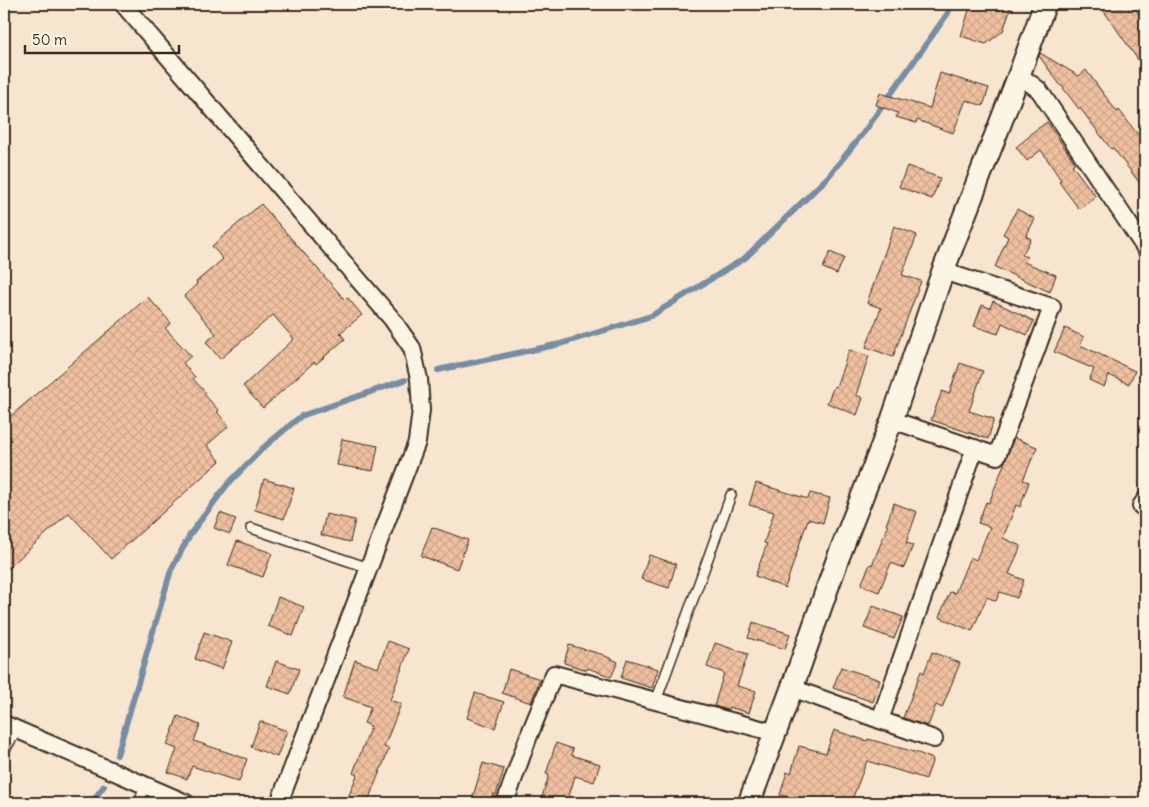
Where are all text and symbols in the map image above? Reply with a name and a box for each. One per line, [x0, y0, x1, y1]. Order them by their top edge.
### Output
scale bar [25, 22, 179, 54]
text: 50 m [32, 30, 67, 49]

